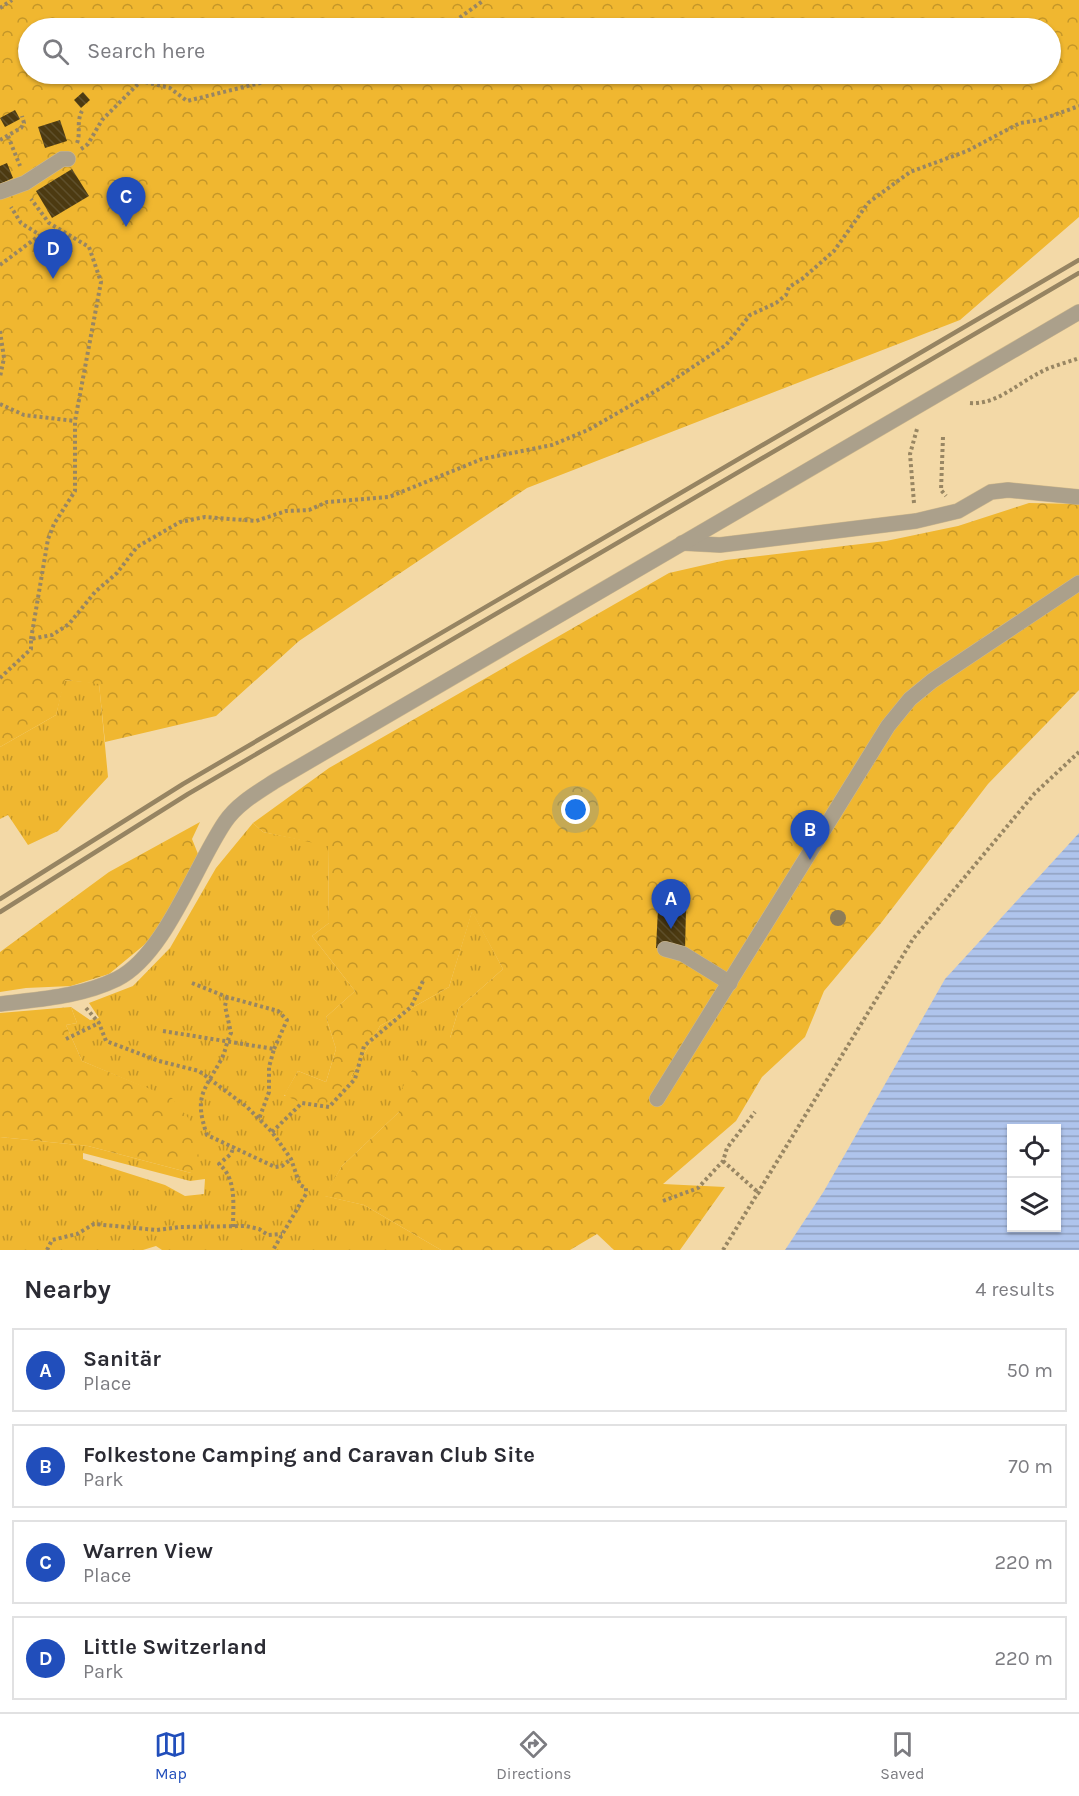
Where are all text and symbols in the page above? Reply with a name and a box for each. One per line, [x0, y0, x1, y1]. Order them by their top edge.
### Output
search box [18, 18, 1061, 84]
icon: search [39, 35, 72, 68]
text: Search here [87, 38, 205, 64]
pin: C [106, 178, 146, 227]
pin: D [34, 230, 72, 279]
your location [561, 795, 590, 824]
pin: B [790, 810, 830, 860]
pin: A [652, 880, 690, 929]
map controls [1007, 1124, 1061, 1232]
button: locate [1007, 1124, 1061, 1178]
button: layers [1007, 1178, 1061, 1232]
text: Nearby [24, 1274, 111, 1305]
text: 4 results [975, 1278, 1055, 1301]
text: Sanitär [83, 1346, 161, 1372]
text: A [39, 1359, 52, 1382]
text: 50 m [1006, 1359, 1053, 1382]
text: Place [83, 1372, 131, 1395]
text: Folkestone Camping and Caravan Club Site [83, 1442, 535, 1468]
text: B [39, 1455, 52, 1478]
text: 70 m [1008, 1455, 1053, 1478]
text: Park [83, 1468, 124, 1491]
text: Warren View [83, 1538, 213, 1564]
text: C [39, 1551, 52, 1574]
text: 220 m [994, 1551, 1053, 1574]
text: Place [83, 1564, 131, 1587]
text: Little Switzerland [83, 1634, 267, 1660]
text: D [39, 1647, 52, 1670]
text: 220 m [994, 1647, 1053, 1670]
text: Park [83, 1660, 124, 1683]
tab: Map [154, 1728, 187, 1783]
tab: Directions [496, 1728, 571, 1783]
tab: Saved [880, 1728, 925, 1783]

